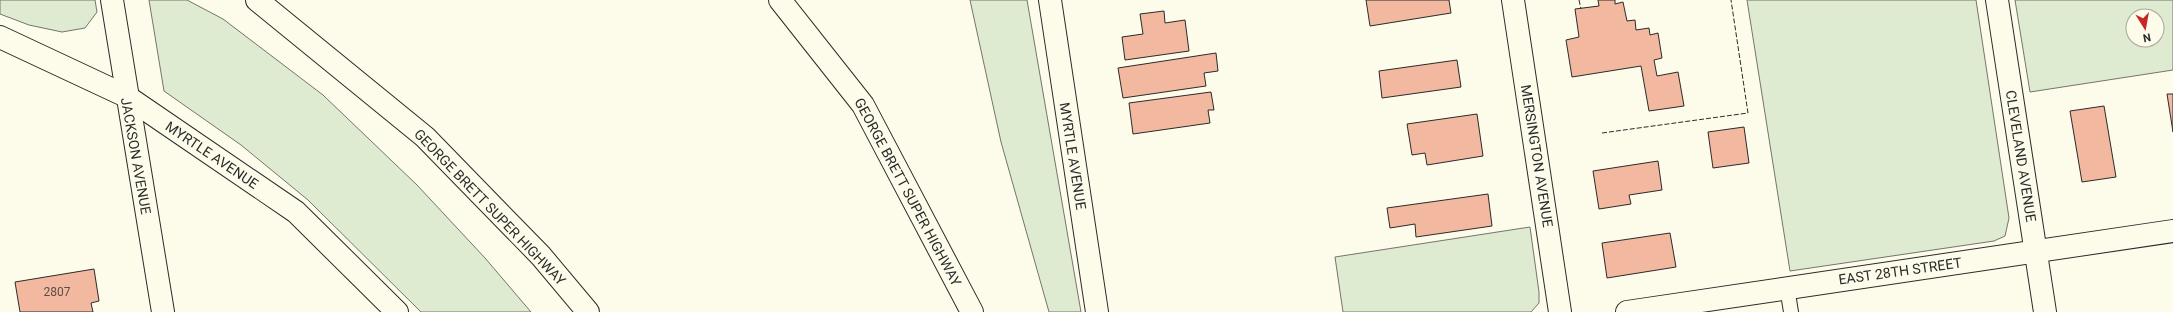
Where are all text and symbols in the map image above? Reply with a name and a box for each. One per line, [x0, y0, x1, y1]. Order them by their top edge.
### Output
north arrow [2125, 8, 2165, 48]
text: N [2142, 30, 2152, 44]
street label: MERSINGTON AVENUE [1518, 84, 1556, 228]
street label: CLEVELAND AVENUE [2003, 89, 2039, 223]
street label: GEORGE BRETT SUPER HIGHWAY [851, 95, 965, 289]
street label: JACKSON AVENUE [118, 96, 154, 216]
street label: MYRTLE AVENUE [1057, 101, 1089, 211]
street label: MYRTLE AVENUE [163, 118, 261, 192]
street label: GEORGE BRETT SUPER HIGHWAY [411, 126, 569, 289]
street label: EAST 28TH STREET [1837, 254, 1963, 288]
house number: 2807 [44, 285, 71, 299]

